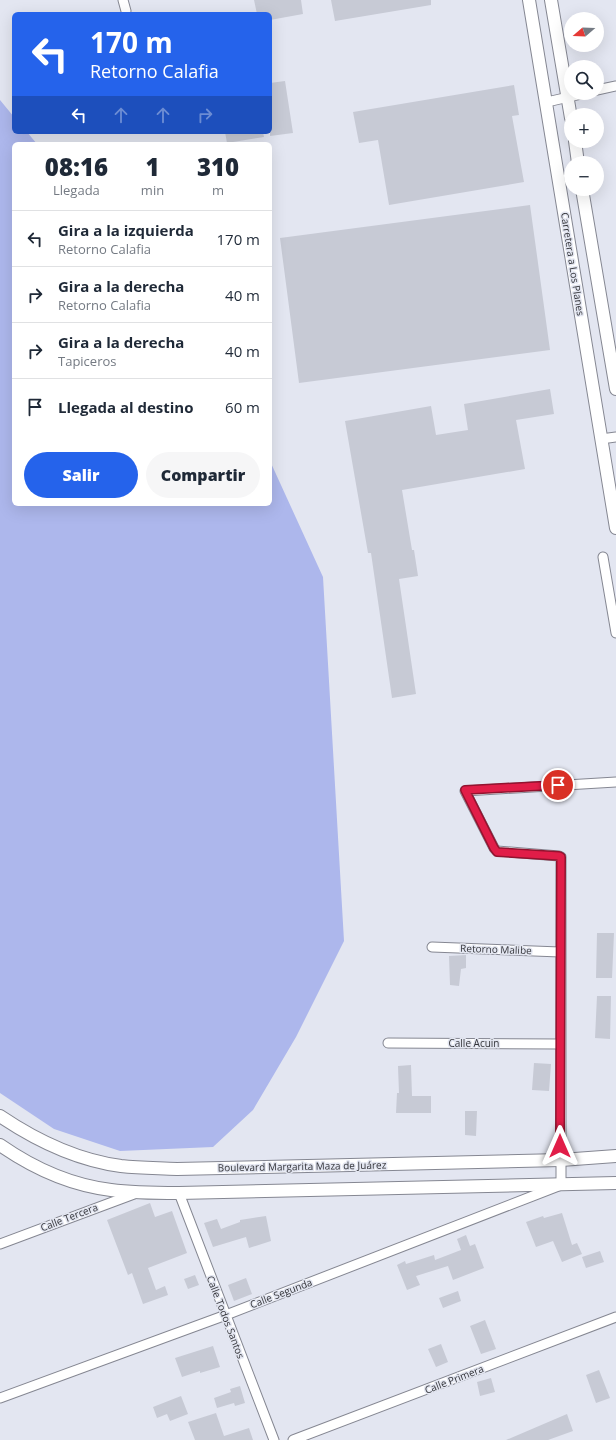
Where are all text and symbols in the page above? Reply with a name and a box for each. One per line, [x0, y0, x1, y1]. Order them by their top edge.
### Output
north arrow [564, 12, 604, 52]
map controls [564, 12, 604, 196]
text: 170 m [90, 23, 173, 61]
icon: left [24, 28, 76, 80]
text: Retorno Calafia [90, 59, 219, 83]
button: search [564, 60, 604, 100]
icon: left [68, 104, 90, 126]
icon: ahead [110, 104, 132, 126]
icon: ahead [152, 104, 174, 126]
icon: right [194, 104, 216, 126]
button: + [564, 108, 604, 148]
text: 08:16 [45, 150, 108, 183]
text: 1 [145, 150, 160, 183]
text: 310 [197, 150, 239, 183]
button: − [564, 156, 604, 196]
text: Llegada [53, 181, 100, 199]
text: min [141, 181, 164, 199]
text: m [212, 181, 224, 199]
street label: Carretera a Los Planes [558, 211, 588, 317]
text: Gira a la izquierda [58, 220, 194, 240]
icon: left [24, 228, 46, 250]
text: 170 m [216, 229, 260, 249]
text: Retorno Calafia [58, 240, 151, 258]
text: Gira a la derecha [58, 276, 184, 296]
icon: right [24, 284, 46, 306]
text: 40 m [225, 285, 260, 305]
text: Retorno Calafia [58, 296, 151, 314]
text: Gira a la derecha [58, 332, 184, 352]
icon: right [24, 340, 46, 362]
text: 40 m [225, 341, 260, 361]
text: Tapiceros [58, 352, 116, 370]
icon: arrive [24, 396, 46, 418]
text: Llegada al destino [58, 397, 193, 417]
text: 60 m [225, 397, 260, 417]
button: Salir [24, 452, 138, 498]
button: Compartir [146, 452, 260, 498]
pin [541, 768, 575, 802]
icon: arrive [547, 774, 569, 796]
street label: Retorno Malibe [460, 941, 532, 957]
street label: Calle Acuin [448, 1036, 500, 1050]
position arrow [539, 1125, 581, 1167]
street label: Boulevard Margarita Maza de Juárez [218, 1158, 387, 1174]
street label: Calle Tercera [38, 1200, 100, 1234]
street label: Calle Todos Santos [204, 1274, 248, 1361]
street label: Calle Segunda [248, 1275, 314, 1311]
street label: Calle Primera [422, 1361, 486, 1397]

